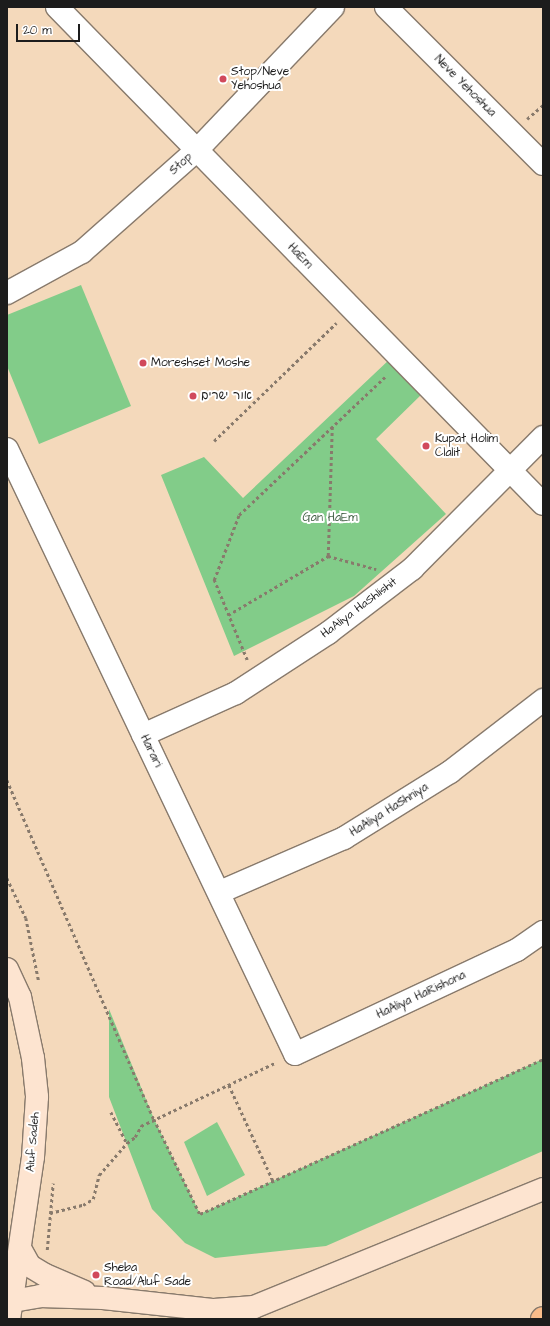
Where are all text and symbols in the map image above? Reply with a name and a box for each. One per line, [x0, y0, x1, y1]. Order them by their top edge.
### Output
scale bar [18, 16, 82, 42]
text: 20 m [23, 22, 52, 39]
street label: Neve Yehoshua [431, 52, 499, 120]
place label: Stop/Neve Yehoshua [231, 65, 289, 93]
marker: Stop/Neve Yehoshua [218, 74, 228, 84]
street label: Stop [167, 150, 195, 178]
street label: HaEm [284, 240, 316, 272]
place label: Moreshset Moshe [151, 356, 250, 370]
marker: Moreshset Moshe [138, 358, 148, 368]
place label: אור ישרים [201, 389, 252, 403]
marker: אור ישרים [188, 391, 198, 401]
place label: Kupat Holim Clalit [435, 432, 498, 460]
marker: Kupat Holim Clalit [420, 440, 432, 452]
park label: Gan HaEm [302, 511, 358, 525]
street label: HaAliya HaShlishit [318, 575, 400, 641]
street label: Harari [137, 732, 165, 770]
street label: HaAliya HaShniya [347, 780, 431, 840]
street label: HaAliya HaRishona [374, 968, 468, 1022]
street label: Aluf Sadeh [23, 1111, 43, 1173]
place label: Sheba Road/Aluf Sade [104, 1261, 191, 1289]
marker: Sheba Road/Aluf Sade [91, 1270, 101, 1280]

